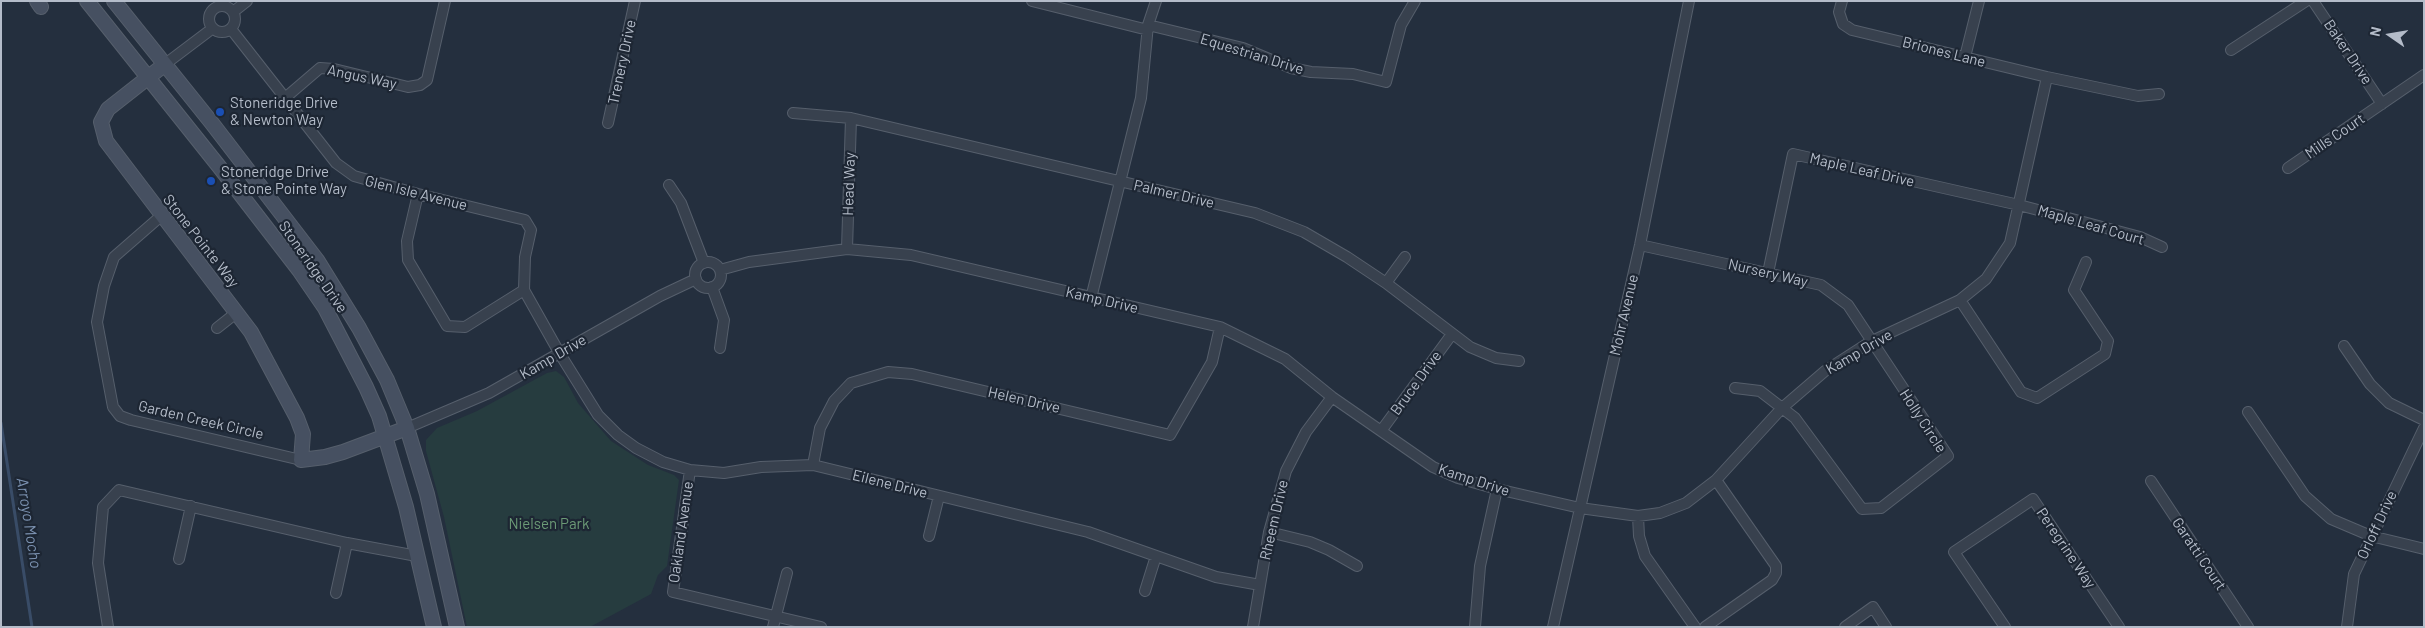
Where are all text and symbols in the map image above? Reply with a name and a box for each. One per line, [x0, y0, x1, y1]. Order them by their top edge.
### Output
north arrow [2365, 10, 2415, 60]
street label: Baker Drive [2320, 16, 2376, 88]
street label: Trenery Drive [604, 18, 640, 106]
text: N [2366, 25, 2384, 38]
street label: Equestrian Drive [1198, 30, 1306, 78]
street label: Briones Lane [1901, 33, 1987, 71]
street label: Angus Way [326, 61, 398, 93]
place label: Stoneridge Drive & Newton Way [230, 94, 338, 129]
marker: Stoneridge Drive & Newton Way [214, 106, 226, 118]
street label: Mills Court [2302, 109, 2368, 163]
street label: Maple Leaf Drive [1808, 149, 1916, 191]
street label: Head Way [839, 152, 859, 216]
place label: Stoneridge Drive & Stone Pointe Way [221, 163, 347, 198]
street label: Glen Isle Avenue [363, 172, 469, 214]
marker: Stoneridge Drive & Stone Pointe Way [205, 175, 217, 187]
street label: Palmer Drive [1132, 176, 1216, 212]
street label: Stone Pointe Way [159, 191, 243, 291]
street label: Maple Leaf Court [2036, 201, 2146, 249]
street label: Stoneridge Drive [275, 218, 351, 316]
street label: Nursery Way [1726, 255, 1810, 291]
street label: Mohr Avenue [1606, 272, 1642, 358]
street label: Kamp Drive [1064, 283, 1140, 317]
street label: Kamp Drive [1822, 326, 1896, 378]
street label: Kamp Drive [516, 331, 590, 383]
street label: Bruce Drive [1387, 347, 1445, 419]
street label: Helen Drive [986, 383, 1062, 417]
street label: Holly Circle [1896, 386, 1950, 456]
street label: Garden Creek Circle [137, 397, 265, 443]
street label: Kamp Drive [1436, 460, 1512, 500]
street label: Eilene Drive [851, 466, 929, 502]
water label: Arroyo Mocho [12, 476, 46, 570]
street label: Rheem Drive [1256, 478, 1292, 562]
street label: Oakland Avenue [665, 480, 697, 584]
street label: Orloff Drive [2353, 488, 2401, 562]
street label: Peregrine Way [2032, 504, 2100, 592]
street label: Garatti Court [2168, 514, 2230, 594]
park label: Nielsen Park [508, 515, 590, 533]

